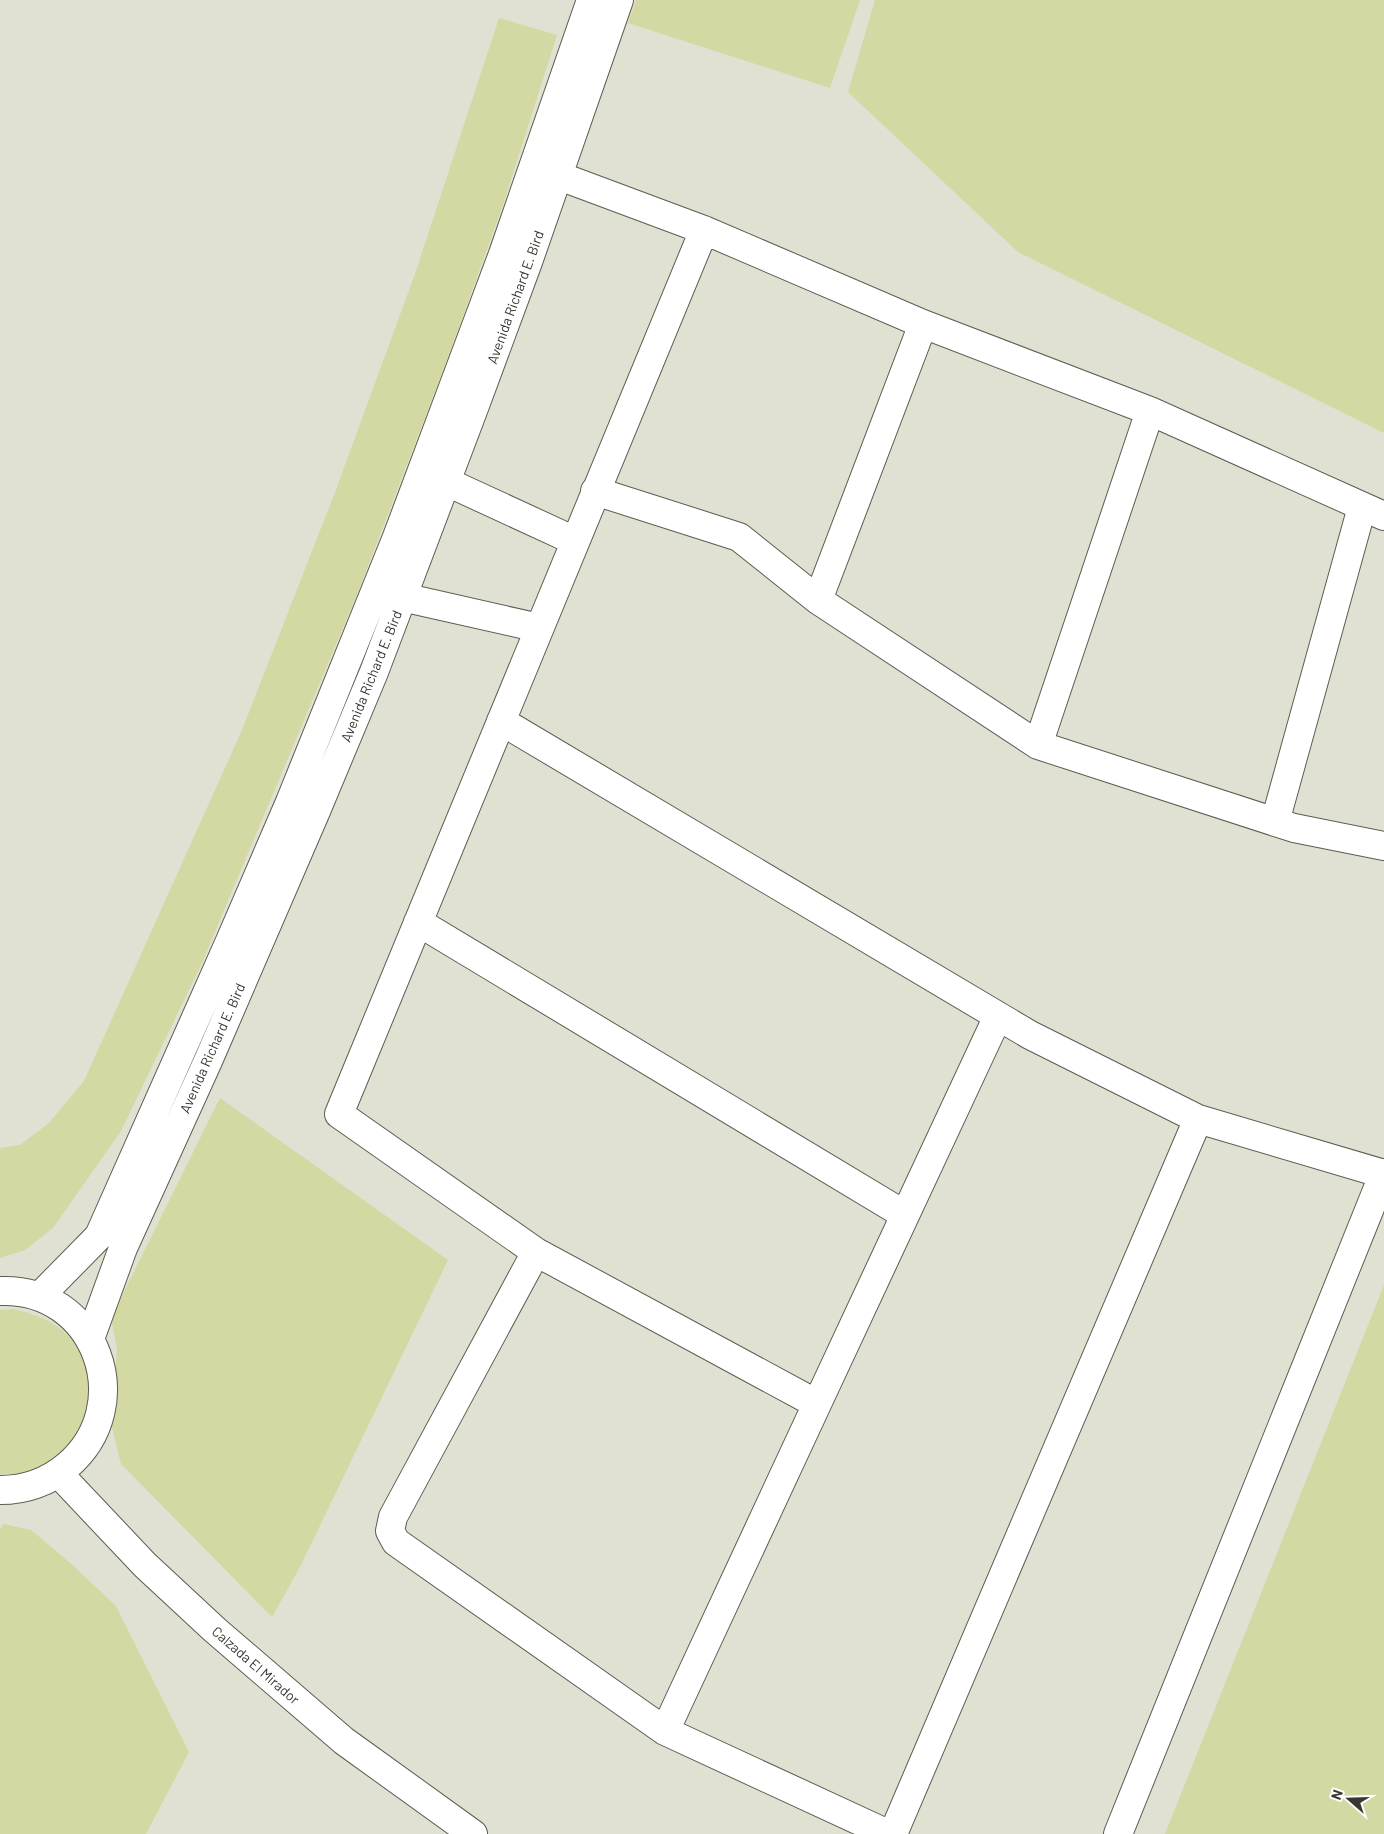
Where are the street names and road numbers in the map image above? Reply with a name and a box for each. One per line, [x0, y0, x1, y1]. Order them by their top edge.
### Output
street label: Avenida Richard E. Bird [483, 228, 547, 366]
street label: Avenida Richard E. Bird [337, 608, 405, 744]
street label: Avenida Richard E. Bird [176, 980, 248, 1116]
street label: Calzada El Mirador [209, 1622, 303, 1708]

